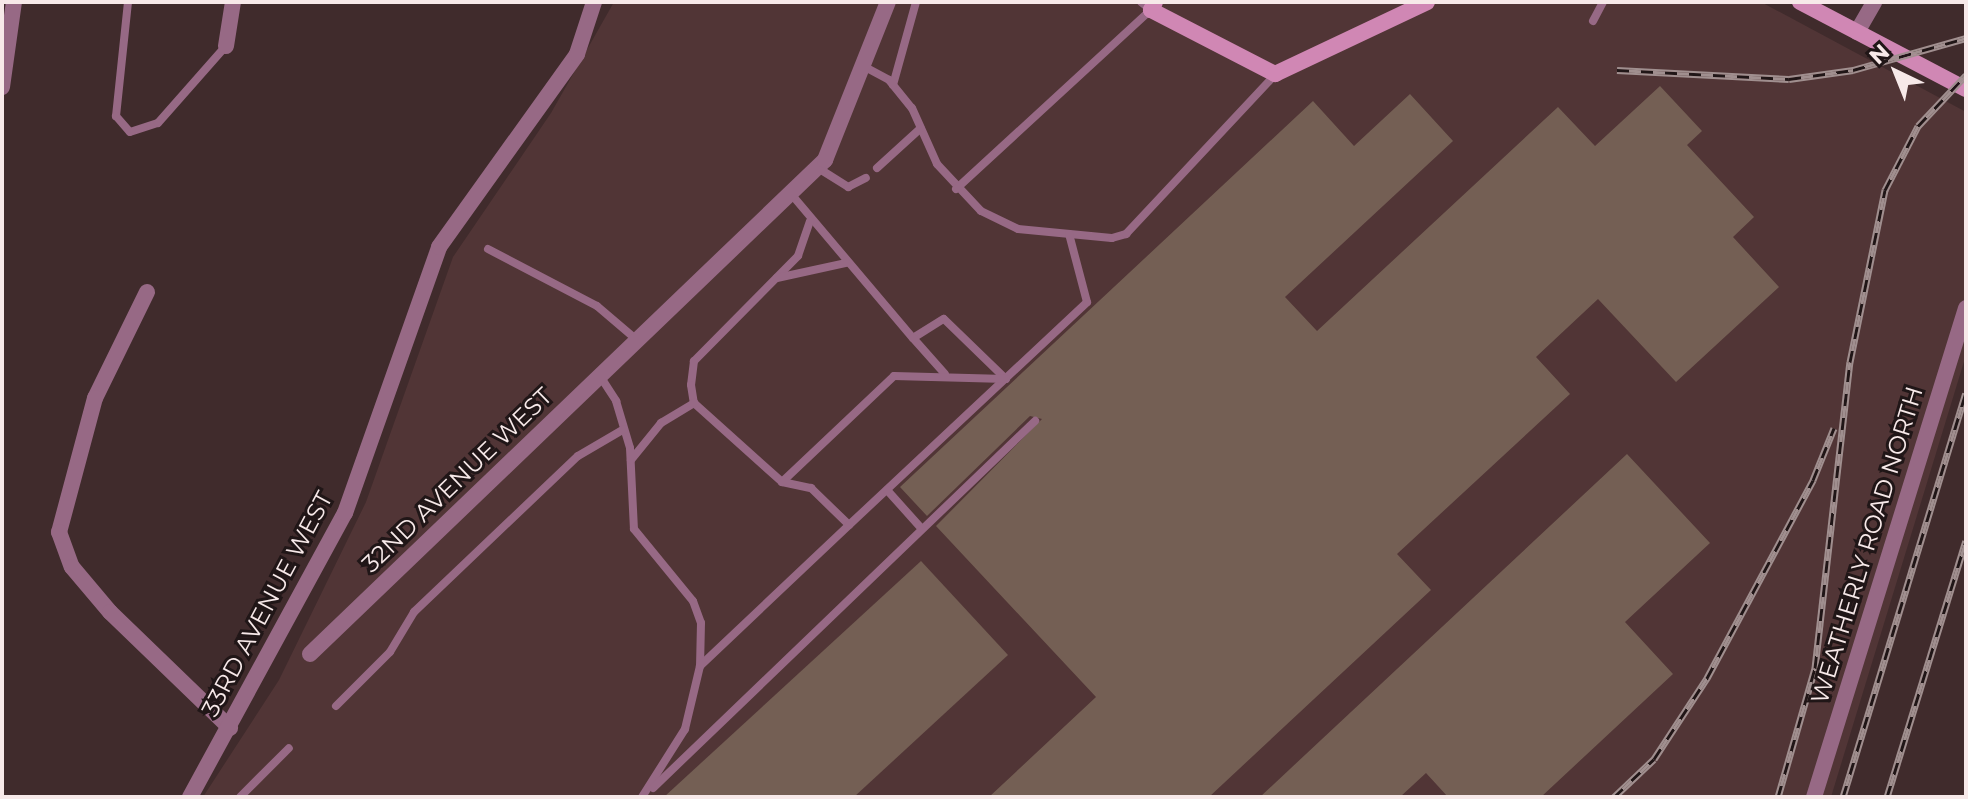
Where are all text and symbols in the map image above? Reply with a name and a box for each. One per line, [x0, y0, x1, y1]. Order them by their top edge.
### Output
north arrow [1856, 32, 1936, 112]
text: N [1864, 38, 1895, 70]
street label: 32ND AVENUE WEST [356, 382, 558, 578]
street label: WEATHERLY ROAD NORTH [1805, 383, 1929, 707]
street label: 33RD AVENUE WEST [195, 487, 339, 721]

